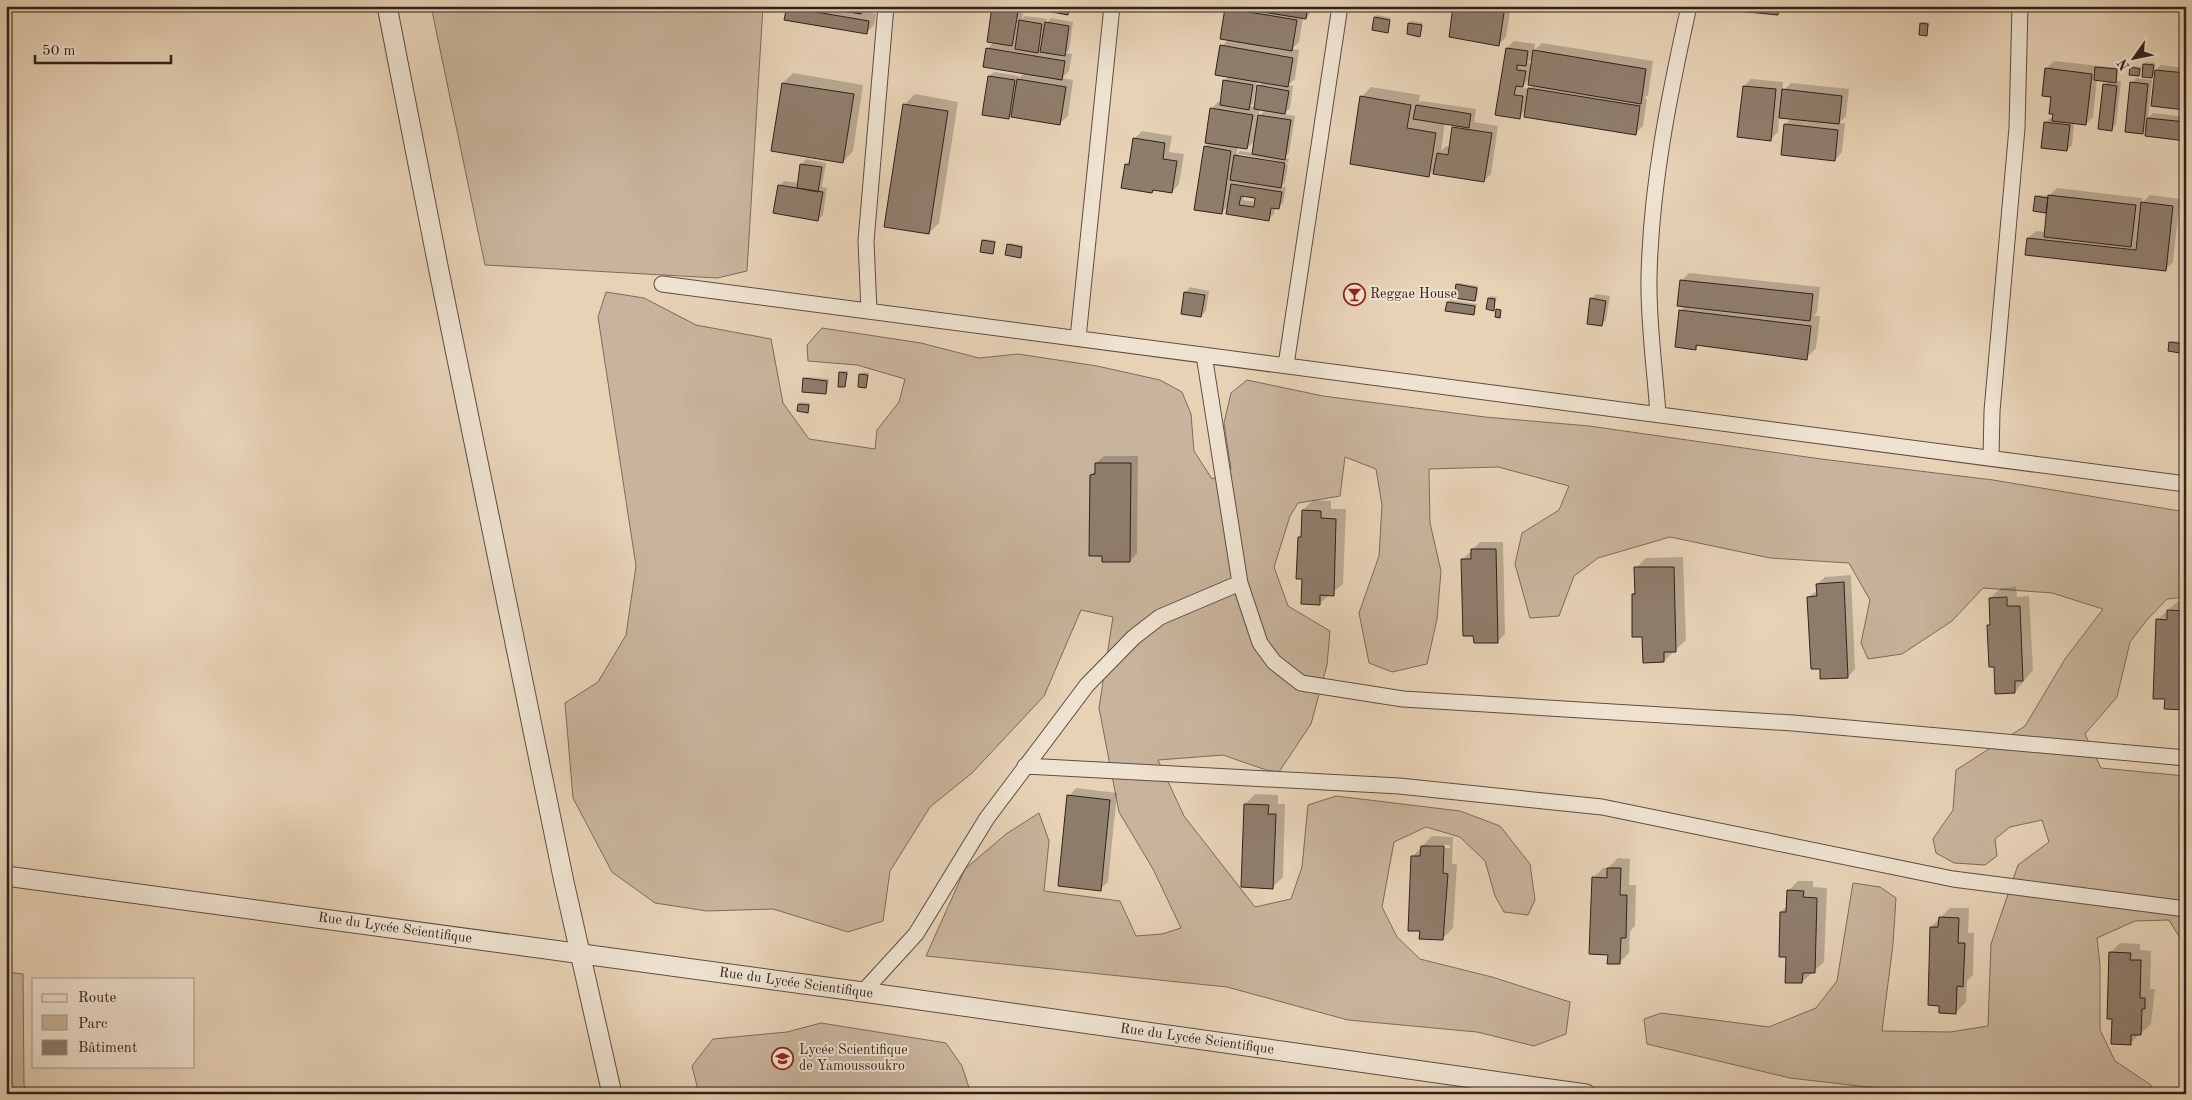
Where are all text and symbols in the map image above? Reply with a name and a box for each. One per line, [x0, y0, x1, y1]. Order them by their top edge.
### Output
scale bar [35, 32, 171, 64]
north arrow [2110, 32, 2160, 82]
text: 50 m [42, 44, 76, 59]
text: N [2115, 56, 2133, 73]
bar icon: Reggae House [1342, 282, 1366, 306]
place label: Reggae House [1370, 287, 1457, 301]
street label: Rue du Lycée Scientifique [317, 910, 473, 946]
street label: Rue du Lycée Scientifique [718, 965, 874, 1001]
legend [32, 978, 195, 1068]
text: Route [78, 991, 116, 1006]
text: Parc [78, 1017, 108, 1032]
street label: Rue du Lycée Scientifique [1119, 1021, 1275, 1057]
text: Bâtiment [78, 1041, 137, 1056]
place label: Lycée Scientifique de Yamoussoukro [799, 1043, 908, 1073]
school or university icon: Lycée Scientifique de Yamoussoukro [771, 1046, 795, 1070]

